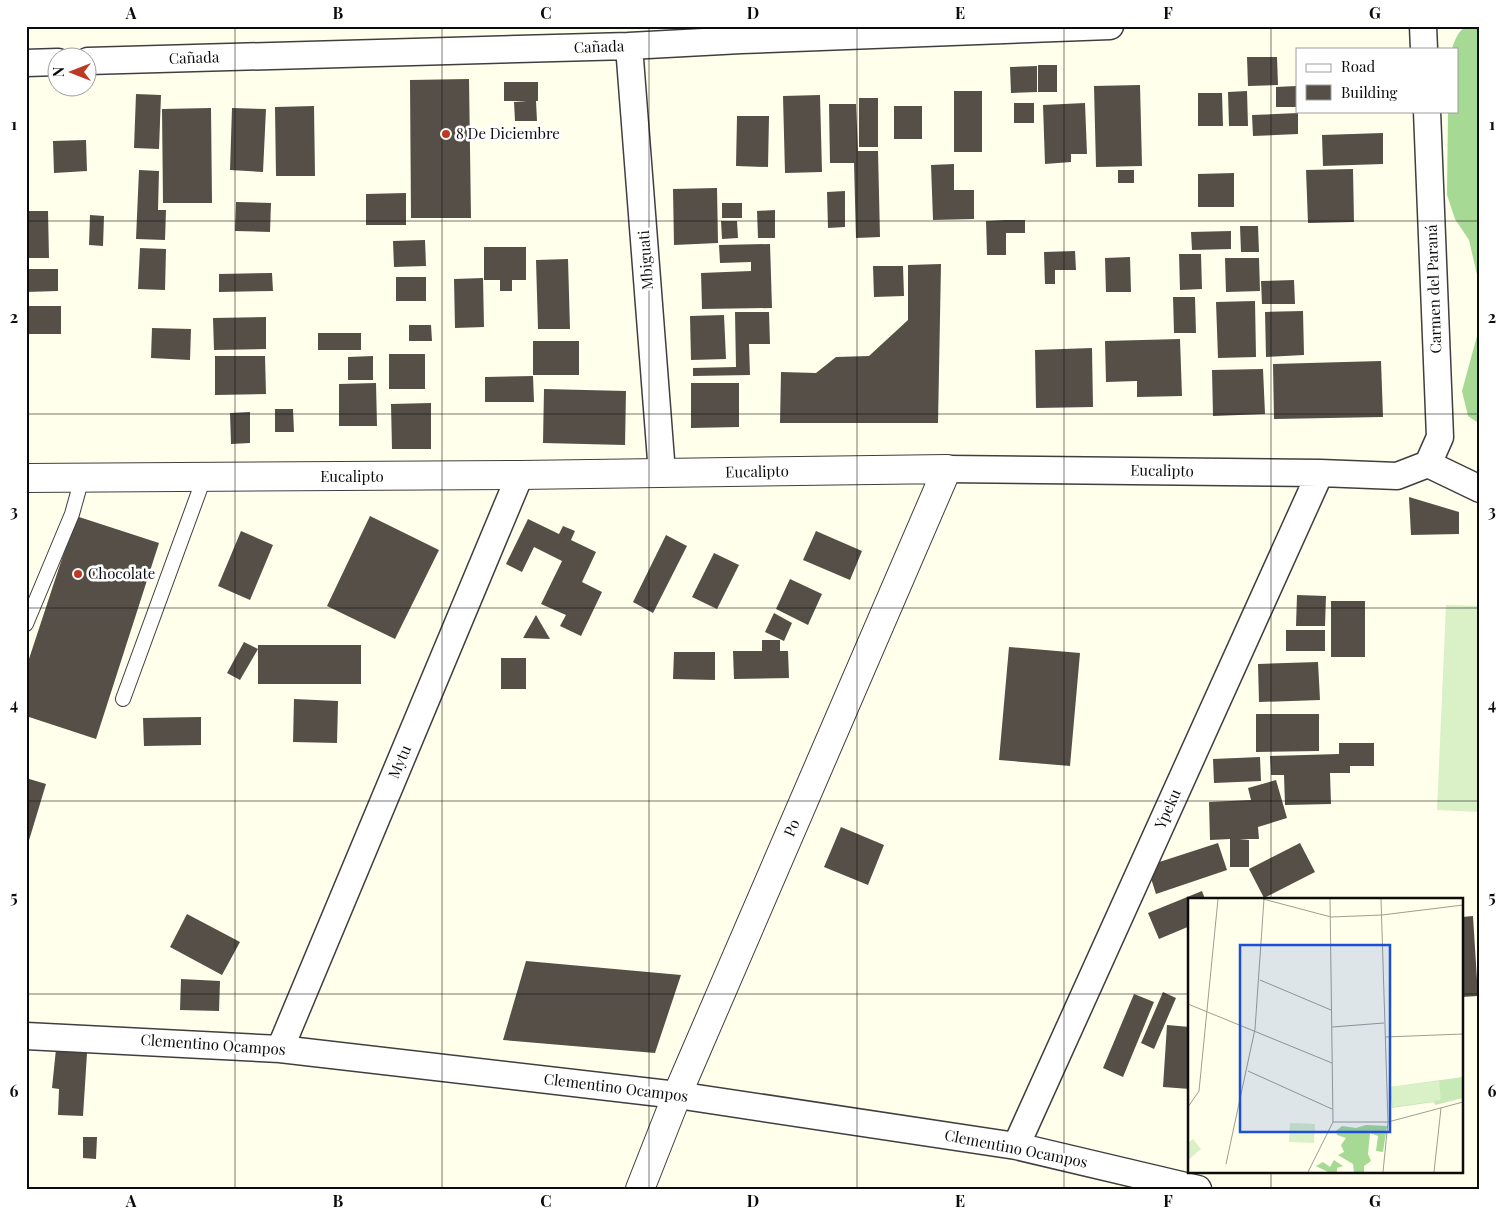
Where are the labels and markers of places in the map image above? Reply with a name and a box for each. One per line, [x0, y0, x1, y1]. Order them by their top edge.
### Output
place label: 8 De Diciembre [456, 123, 560, 143]
marker: 8 De Diciembre [440, 128, 452, 140]
place label: Chocolate [88, 563, 155, 583]
marker: Chocolate [72, 568, 84, 580]

